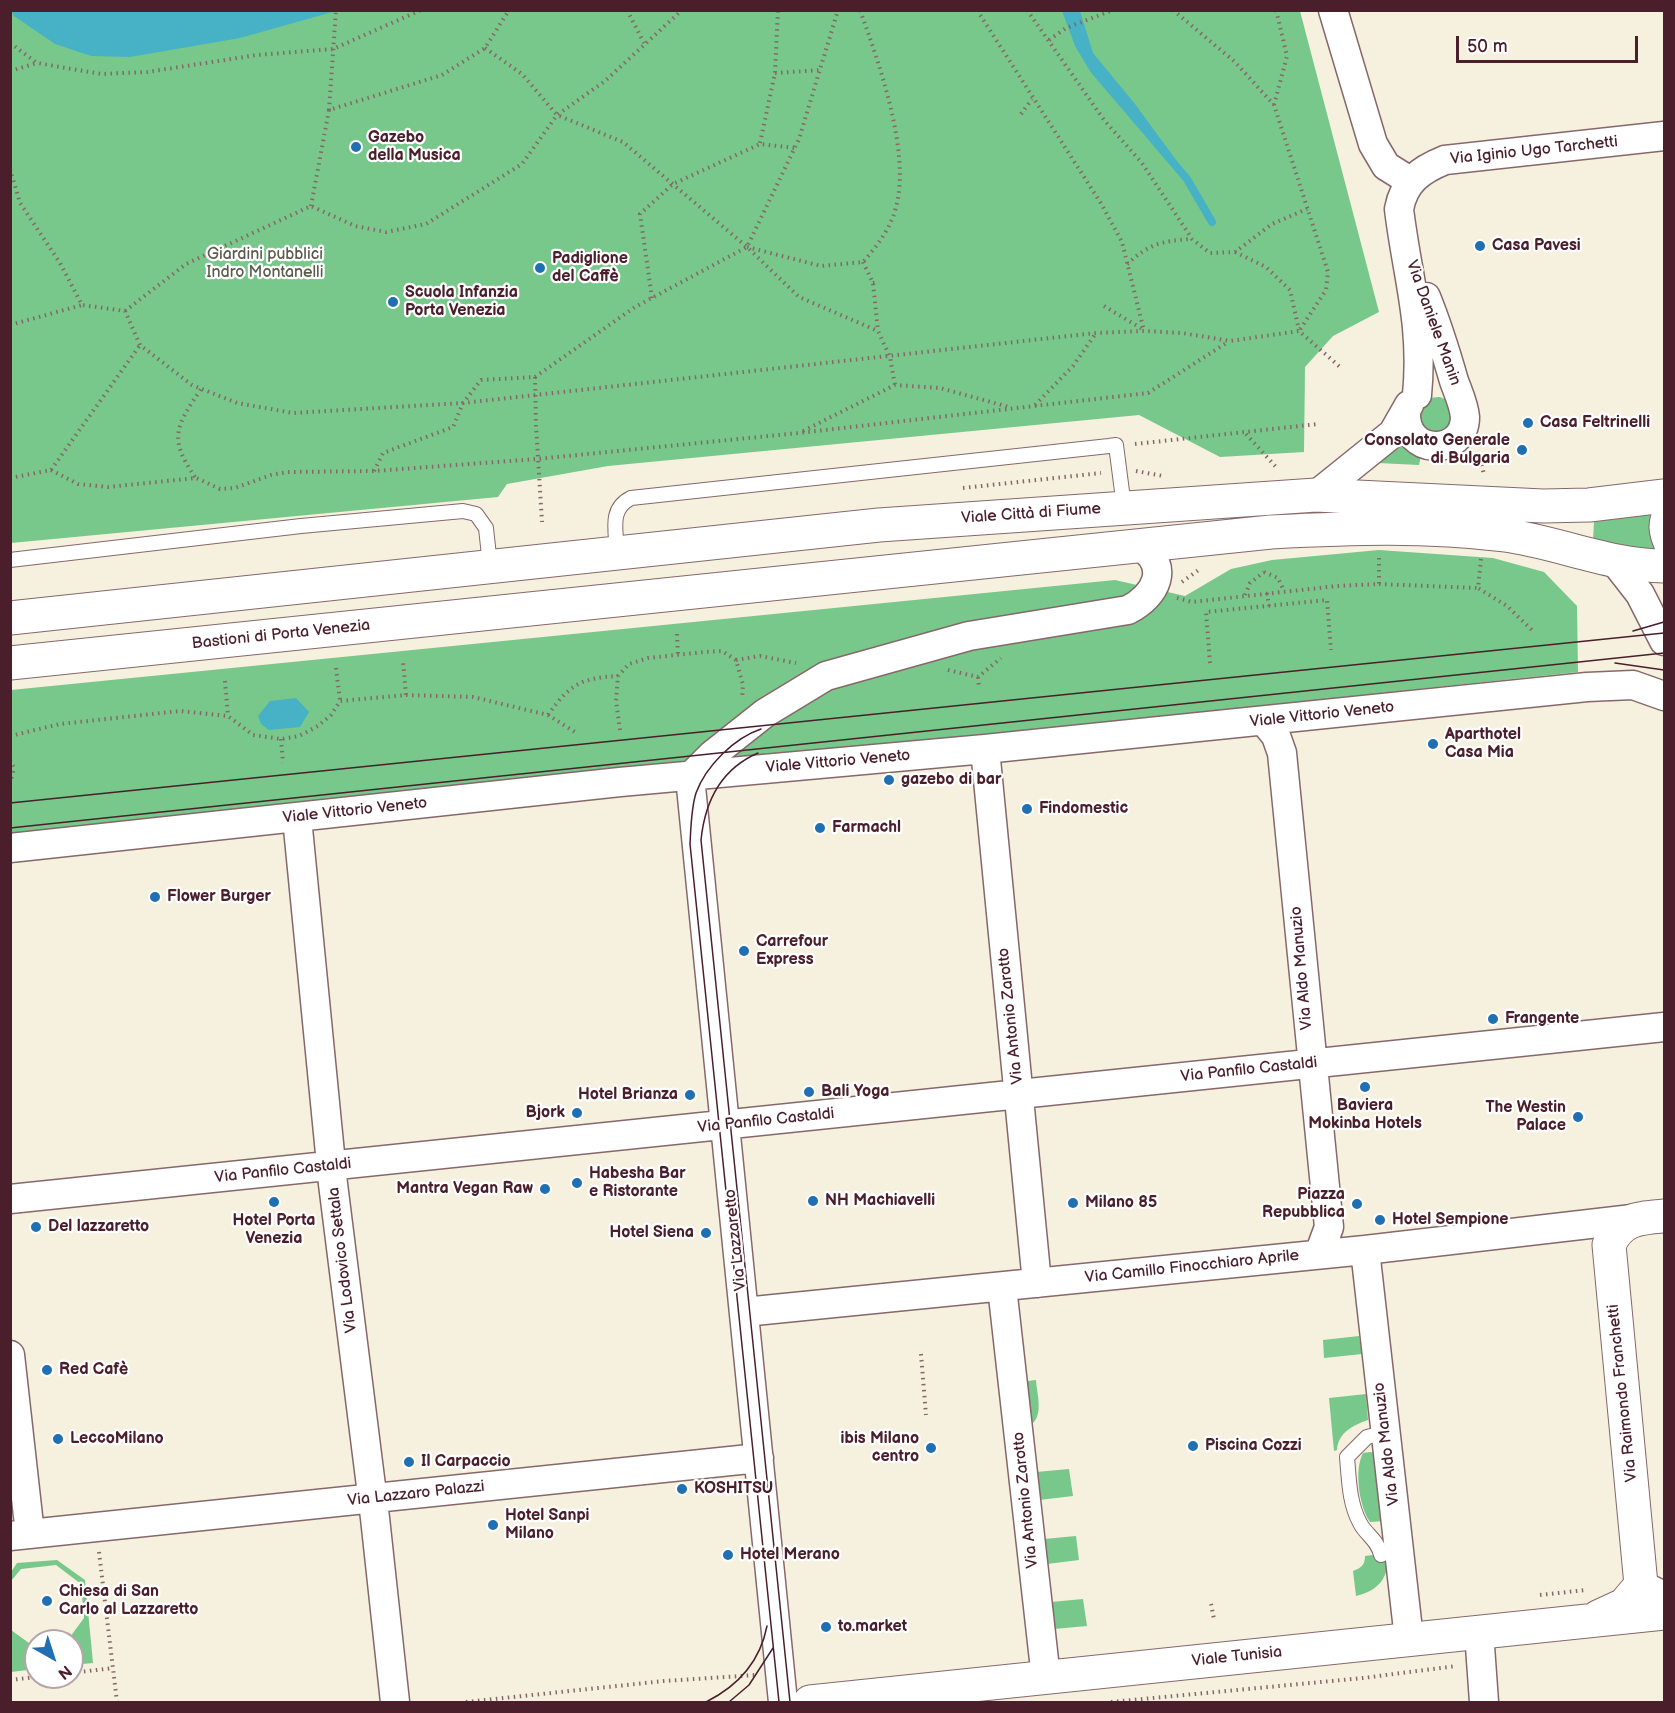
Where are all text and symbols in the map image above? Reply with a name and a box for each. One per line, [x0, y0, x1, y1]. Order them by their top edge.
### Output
scale bar [1459, 24, 1640, 62]
text: 50 m [1467, 36, 1508, 57]
place label: Gazebo della Musica [368, 128, 461, 166]
street label: Via Iginio Ugo Tarchetti [1449, 133, 1619, 169]
marker: Gazebo della Musica [349, 140, 363, 154]
place label: Casa Pavesi [1492, 236, 1581, 256]
marker: Casa Pavesi [1473, 239, 1487, 253]
park label: Giardini pubblici Indro Montanelli [207, 245, 323, 283]
place label: Padiglione del Caffè [552, 249, 628, 287]
street label: Via Daniele Manin [1401, 258, 1465, 388]
marker: Padiglione del Caffè [533, 261, 547, 275]
place label: Scuola Infanzia Porta Venezia [405, 283, 518, 321]
marker: Scuola Infanzia Porta Venezia [386, 295, 400, 309]
place label: Casa Feltrinelli [1540, 413, 1650, 433]
marker: Casa Feltrinelli [1521, 416, 1535, 430]
place label: Consolato Generale di Bulgaria [1364, 431, 1510, 469]
marker: Consolato Generale di Bulgaria [1515, 443, 1529, 457]
street label: Viale Città di Fiume [961, 500, 1101, 528]
street label: Bastioni di Porta Venezia [191, 616, 371, 654]
street label: Viale Vittorio Veneto [1249, 698, 1395, 732]
place label: Aparthotel Casa Mia [1445, 725, 1521, 763]
marker: Aparthotel Casa Mia [1426, 737, 1440, 751]
street label: Viale Vittorio Veneto [765, 746, 911, 778]
place label: gazebo di bar [901, 770, 1001, 790]
marker: gazebo di bar [882, 773, 896, 787]
street label: Viale Vittorio Veneto [282, 794, 428, 828]
place label: Findomestic [1039, 799, 1128, 819]
marker: Findomestic [1020, 802, 1034, 816]
place label: Farmachl [832, 818, 901, 838]
marker: Farmachl [813, 821, 827, 835]
place label: Flower Burger [167, 887, 271, 907]
marker: Flower Burger [148, 890, 162, 904]
street label: Via Aldo Manuzio [1287, 905, 1317, 1031]
place label: Carrefour Express [756, 932, 828, 970]
marker: Carrefour Express [737, 944, 751, 958]
street label: Via Antonio Zarotto [994, 947, 1028, 1085]
place label: Frangente [1505, 1009, 1579, 1029]
marker: Frangente [1486, 1012, 1500, 1026]
street label: Via Panfilo Castaldi [1180, 1053, 1318, 1087]
marker: Baviera Mokinba Hotels [1358, 1080, 1372, 1094]
place label: Bali Yoga [821, 1082, 889, 1102]
place label: Hotel Brianza [578, 1085, 678, 1105]
marker: Bali Yoga [802, 1085, 816, 1099]
marker: Hotel Brianza [683, 1088, 697, 1102]
place label: Baviera Mokinba Hotels [1308, 1096, 1422, 1134]
place label: The Westin Palace [1485, 1098, 1566, 1136]
place label: Bjork [526, 1103, 565, 1123]
street label: Via Panfilo Castaldi [697, 1104, 835, 1138]
marker: Bjork [570, 1106, 584, 1120]
marker: The Westin Palace [1571, 1110, 1585, 1124]
street label: Via Panfilo Castaldi [214, 1154, 352, 1188]
place label: Habesha Bar e Ristorante [589, 1164, 686, 1202]
marker: Habesha Bar e Ristorante [570, 1176, 584, 1190]
place label: Mantra Vegan Raw [396, 1179, 533, 1199]
marker: Mantra Vegan Raw [538, 1182, 552, 1196]
place label: Piazza Repubblica [1262, 1185, 1345, 1223]
street label: Via Lodovico Settala [325, 1186, 361, 1334]
street label: Via Lazzaretto [721, 1188, 751, 1292]
place label: NH Machiavelli [825, 1191, 935, 1211]
place label: Milano 85 [1085, 1193, 1157, 1213]
marker: NH Machiavelli [806, 1194, 820, 1208]
marker: Hotel Porta Venezia [267, 1195, 281, 1209]
marker: Milano 85 [1066, 1196, 1080, 1210]
marker: Piazza Repubblica [1350, 1197, 1364, 1211]
place label: Hotel Sempione [1392, 1210, 1509, 1230]
place label: Hotel Porta Venezia [233, 1211, 315, 1249]
marker: Hotel Sempione [1373, 1213, 1387, 1227]
place label: Del lazzaretto [48, 1217, 149, 1237]
marker: Del lazzaretto [29, 1220, 43, 1234]
place label: Hotel Siena [609, 1223, 694, 1243]
marker: Hotel Siena [699, 1226, 713, 1240]
street label: Via Camillo Finocchiaro Aprile [1084, 1246, 1300, 1288]
street label: Via Raimondo Franchetti [1604, 1303, 1642, 1483]
place label: Red Cafè [59, 1360, 128, 1380]
marker: Red Cafè [40, 1363, 54, 1377]
street label: Via Aldo Manuzio [1370, 1381, 1404, 1507]
place label: LeccoMilano [70, 1429, 164, 1449]
place label: ibis Milano centro [841, 1429, 919, 1467]
street label: Via Antonio Zarotto [1009, 1431, 1043, 1569]
marker: LeccoMilano [51, 1432, 65, 1446]
place label: Piscina Cozzi [1205, 1436, 1302, 1456]
marker: Piscina Cozzi [1186, 1439, 1200, 1453]
marker: ibis Milano centro [924, 1441, 938, 1455]
place label: Il Carpaccio [421, 1452, 511, 1472]
marker: Il Carpaccio [402, 1455, 416, 1469]
street label: Via Lazzaro Palazzi [346, 1477, 486, 1511]
place label: KOSHITSU [694, 1479, 773, 1499]
marker: KOSHITSU [675, 1482, 689, 1496]
place label: Hotel Sanpi Milano [505, 1506, 590, 1544]
marker: Hotel Sanpi Milano [486, 1518, 500, 1532]
place label: Hotel Merano [740, 1545, 840, 1565]
marker: Hotel Merano [721, 1548, 735, 1562]
place label: Chiesa di San Carlo al Lazzaretto [59, 1582, 198, 1620]
marker: Chiesa di San Carlo al Lazzaretto [40, 1594, 54, 1608]
place label: to.market [838, 1617, 907, 1637]
marker: to.market [819, 1620, 833, 1634]
north arrow [24, 1629, 84, 1689]
street label: Viale Tunisia [1191, 1643, 1283, 1671]
text: N [54, 1661, 75, 1683]

